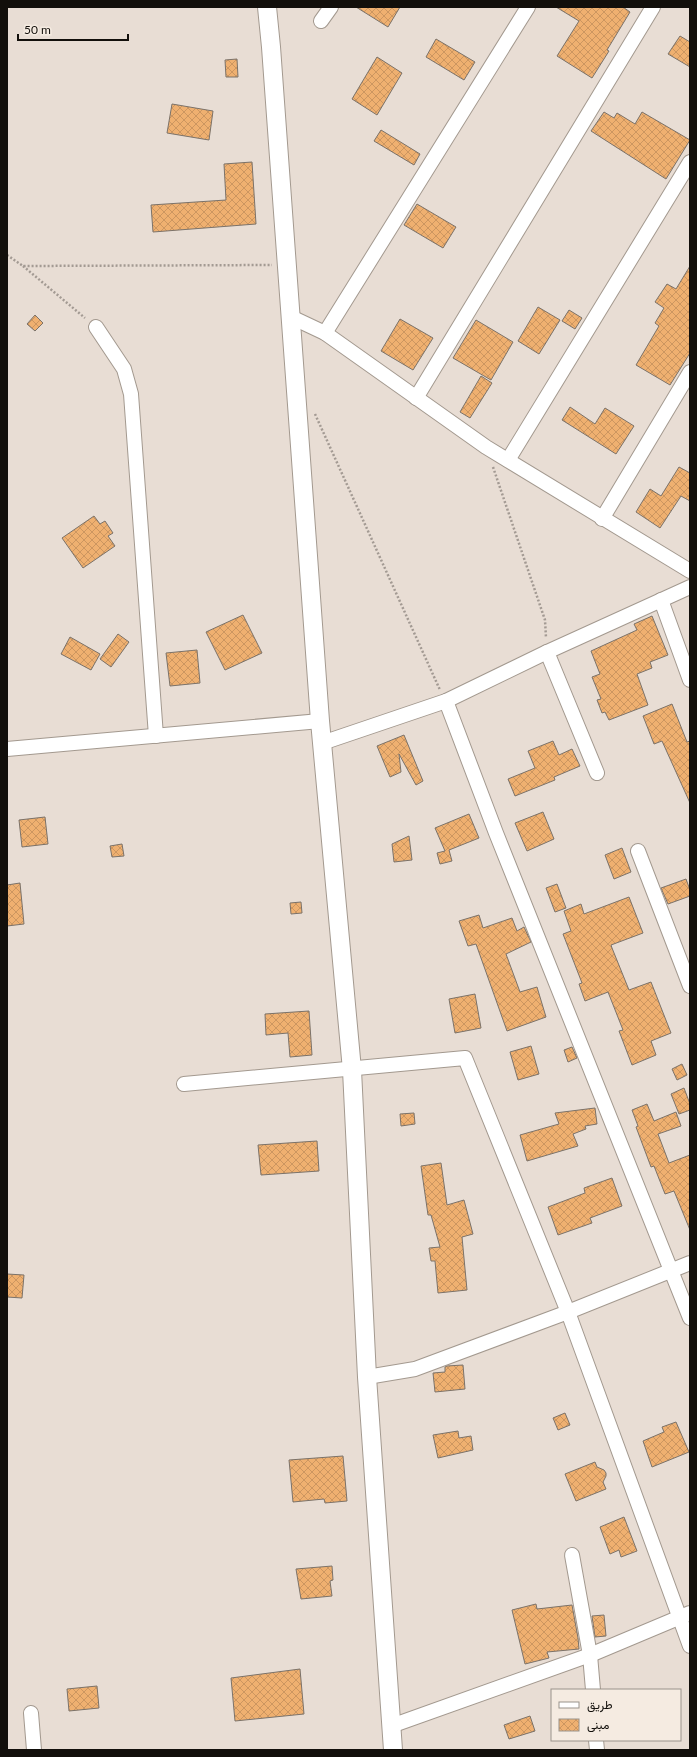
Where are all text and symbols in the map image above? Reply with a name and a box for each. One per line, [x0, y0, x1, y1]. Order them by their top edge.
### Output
scale bar [18, 16, 128, 42]
text: 50 m [24, 22, 51, 37]
legend [551, 1689, 681, 1741]
text: طريق [587, 1697, 613, 1713]
text: مبنى [587, 1717, 609, 1733]

